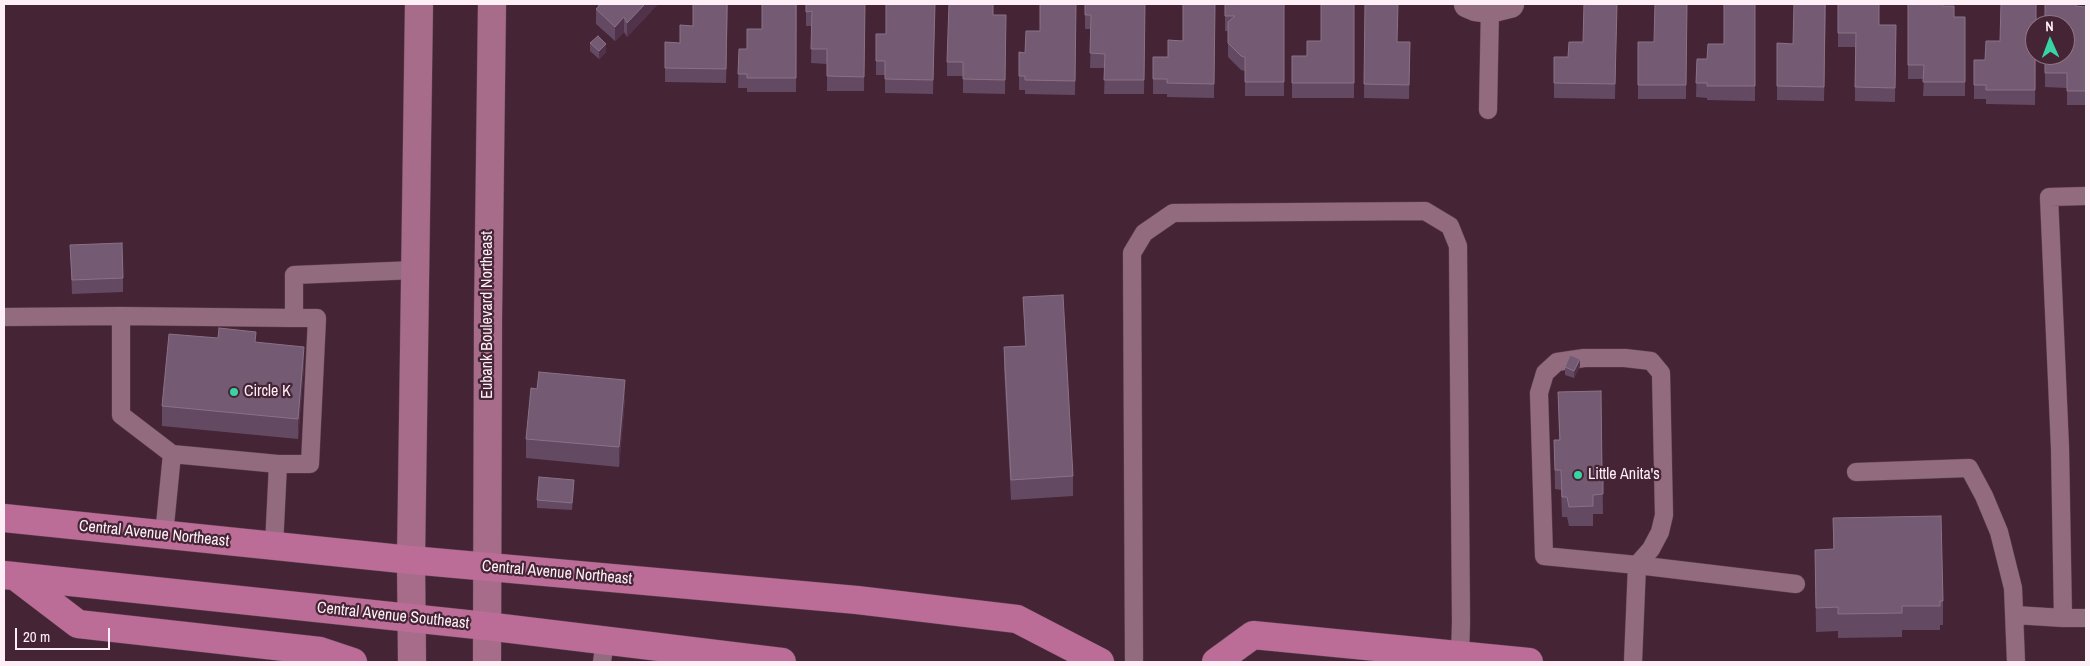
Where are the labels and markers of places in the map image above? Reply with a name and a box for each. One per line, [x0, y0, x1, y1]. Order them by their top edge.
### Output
place label: Circle K [244, 382, 291, 402]
marker: Circle K [228, 386, 240, 398]
place label: Little Anita's [1588, 465, 1660, 485]
marker: Little Anita's [1572, 469, 1584, 481]

